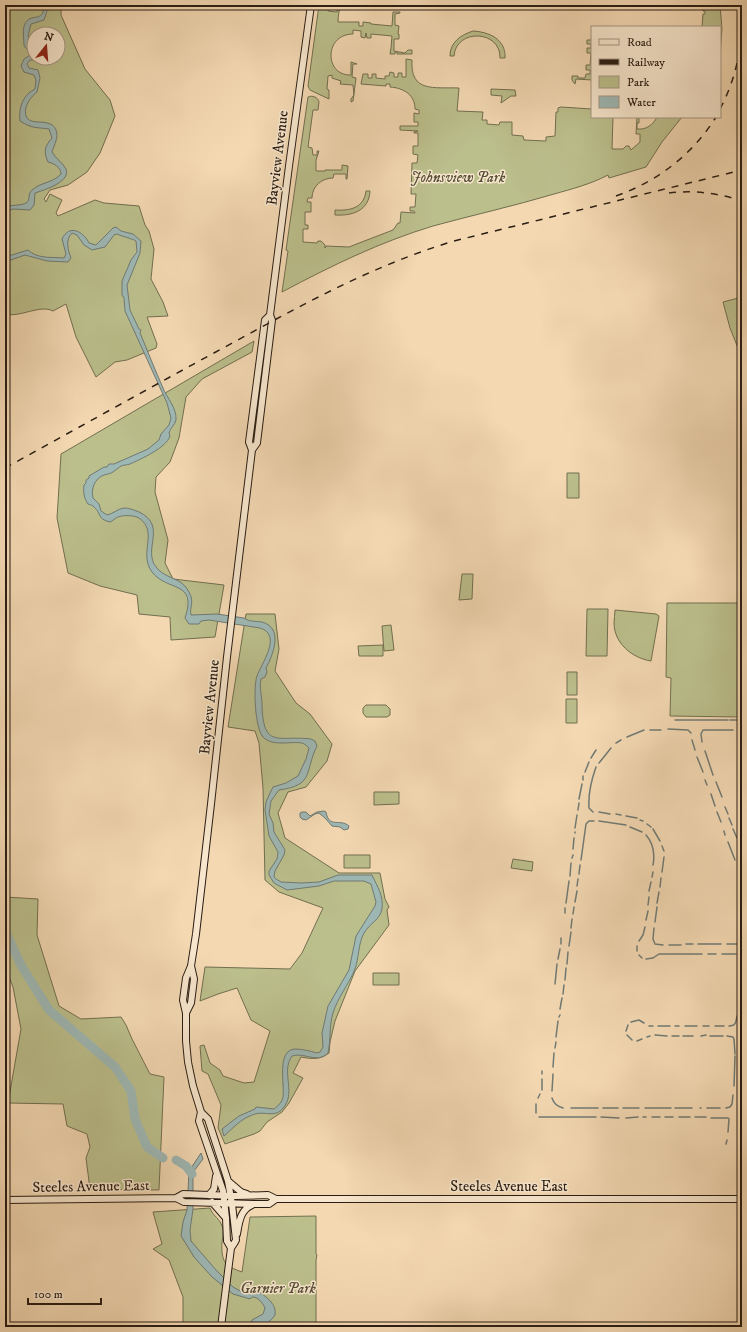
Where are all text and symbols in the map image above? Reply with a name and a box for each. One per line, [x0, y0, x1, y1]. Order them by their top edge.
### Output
north arrow [26, 26, 66, 66]
legend [591, 26, 721, 118]
text: N [42, 29, 55, 45]
text: Road [627, 35, 652, 50]
text: Railway [627, 55, 665, 70]
text: Park [627, 75, 649, 90]
text: Water [626, 95, 656, 110]
street label: Bayview Avenue [262, 109, 293, 207]
park label: Johnsview Park [411, 168, 506, 187]
street label: Bayview Avenue [195, 659, 224, 756]
street label: Steeles Avenue East [32, 1176, 150, 1197]
street label: Steeles Avenue East [450, 1177, 568, 1196]
park label: Garnier Park [240, 1279, 317, 1298]
scale bar [28, 1280, 101, 1306]
text: 100 m [34, 1287, 63, 1302]

